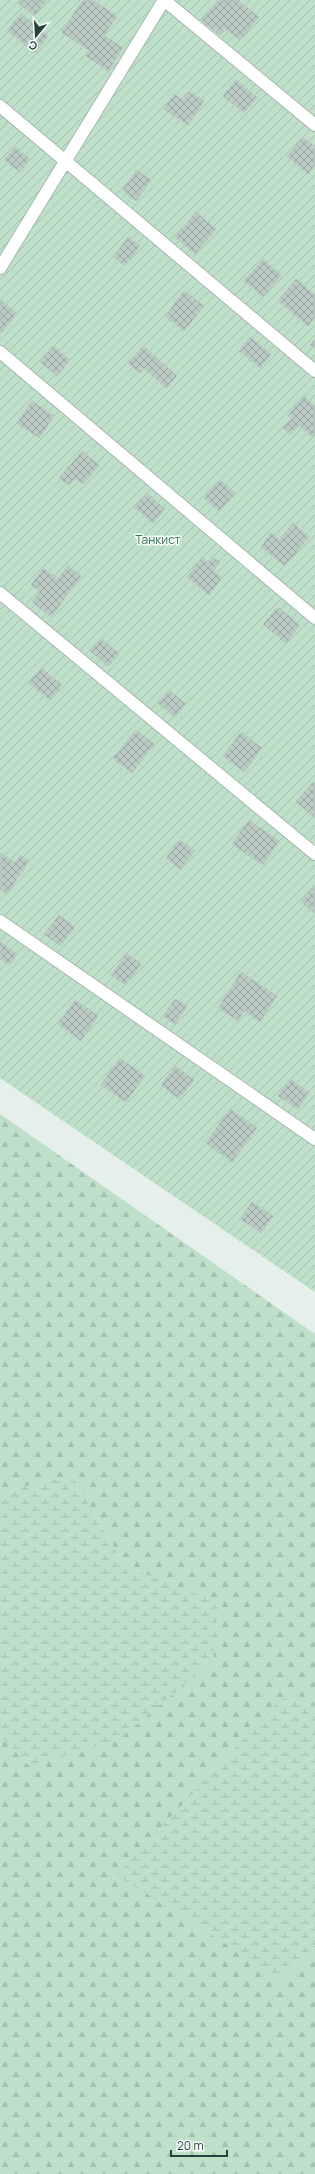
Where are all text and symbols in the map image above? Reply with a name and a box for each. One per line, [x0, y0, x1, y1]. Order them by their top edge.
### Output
north arrow [16, 16, 56, 56]
text: С [27, 38, 39, 54]
park label: Танкист [135, 531, 181, 548]
scale bar [171, 2132, 227, 2158]
text: 20 m [177, 2137, 204, 2154]

